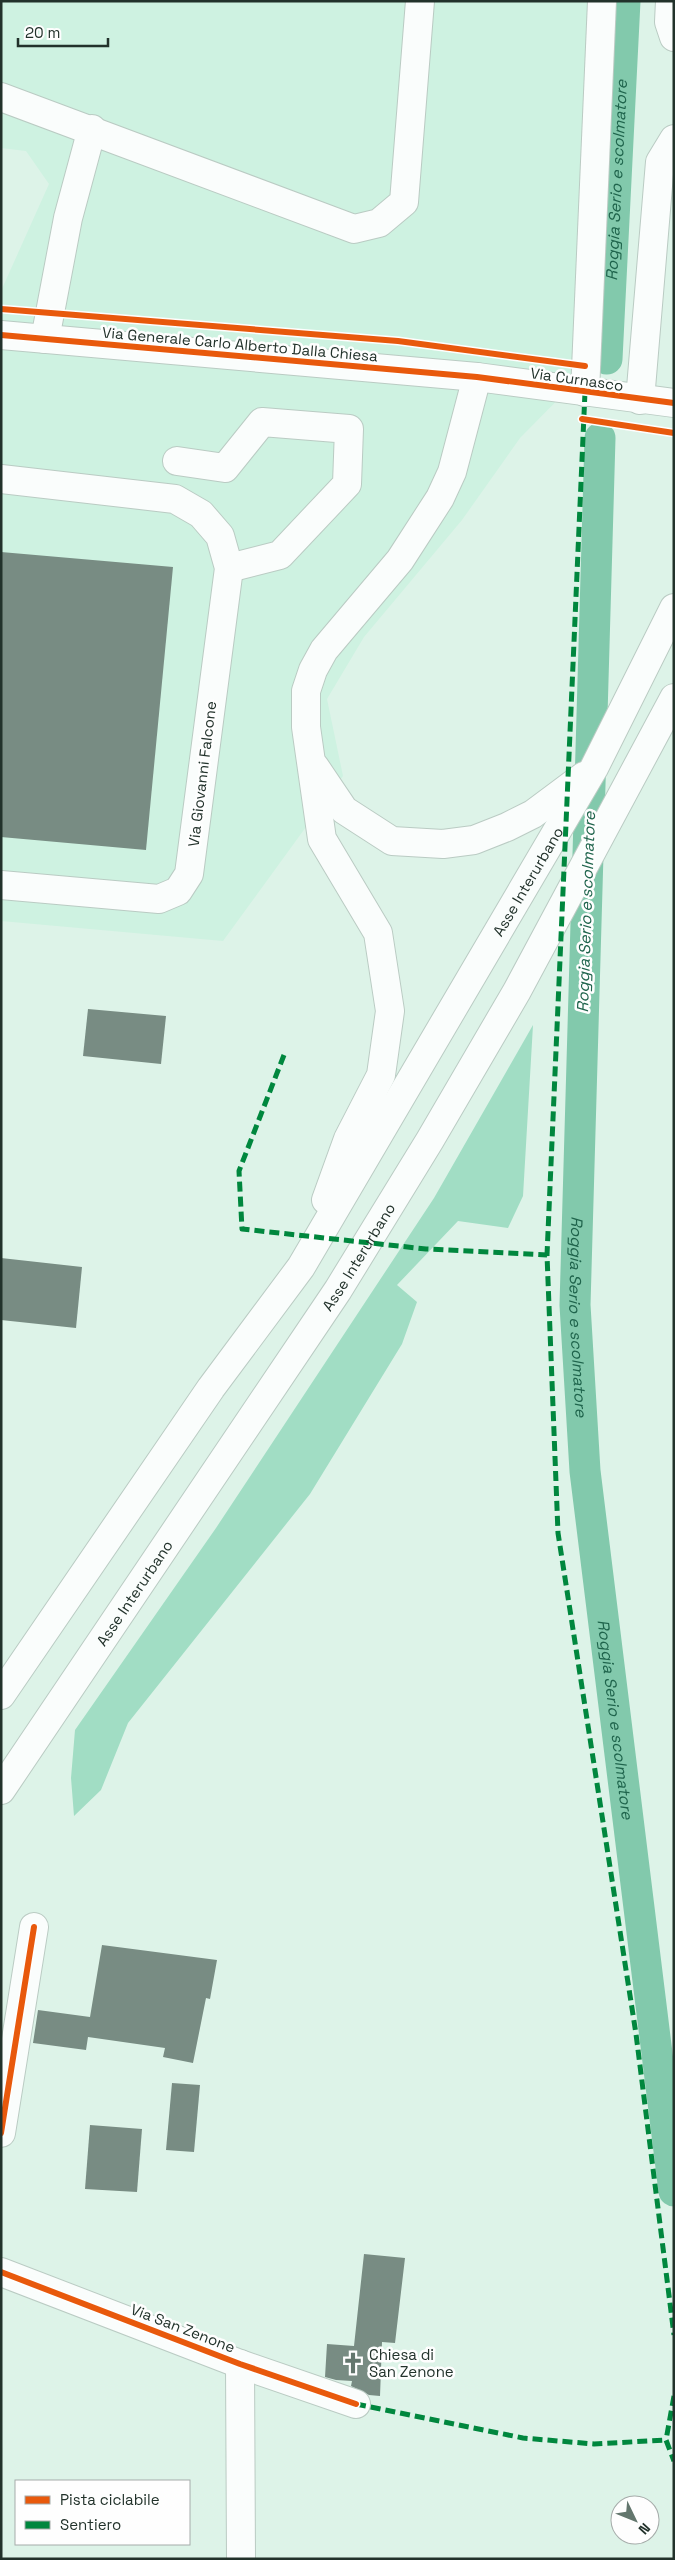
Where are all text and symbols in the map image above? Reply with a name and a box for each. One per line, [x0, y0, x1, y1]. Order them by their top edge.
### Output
scale bar [18, 15, 108, 47]
text: 20 m [25, 23, 60, 42]
water label: Roggia Serio e scolmatore [600, 79, 632, 281]
street label: Via Generale Carlo Alberto Dalla Chiesa [101, 322, 379, 366]
street label: Via Curnasco [529, 363, 625, 395]
street label: Via Giovanni Falcone [184, 700, 220, 848]
water label: Roggia Serio e scolmatore [572, 811, 600, 1013]
street label: Asse Interurbano [488, 823, 567, 939]
street label: Asse Interurbano [317, 1199, 399, 1314]
water label: Roggia Serio e scolmatore [564, 1216, 592, 1418]
street label: Asse Interurbano [92, 1536, 176, 1649]
water label: Roggia Serio e scolmatore [593, 1618, 639, 1821]
street label: Via San Zenone [128, 2299, 238, 2357]
place label: Chiesa di San Zenone [369, 2345, 454, 2381]
church icon: Chiesa di San Zenone [340, 2350, 366, 2376]
legend [15, 2480, 190, 2545]
text: Pista ciclabile [60, 2490, 160, 2509]
north arrow [610, 2495, 660, 2545]
text: Sentiero [60, 2515, 121, 2534]
text: N [635, 2519, 654, 2538]

